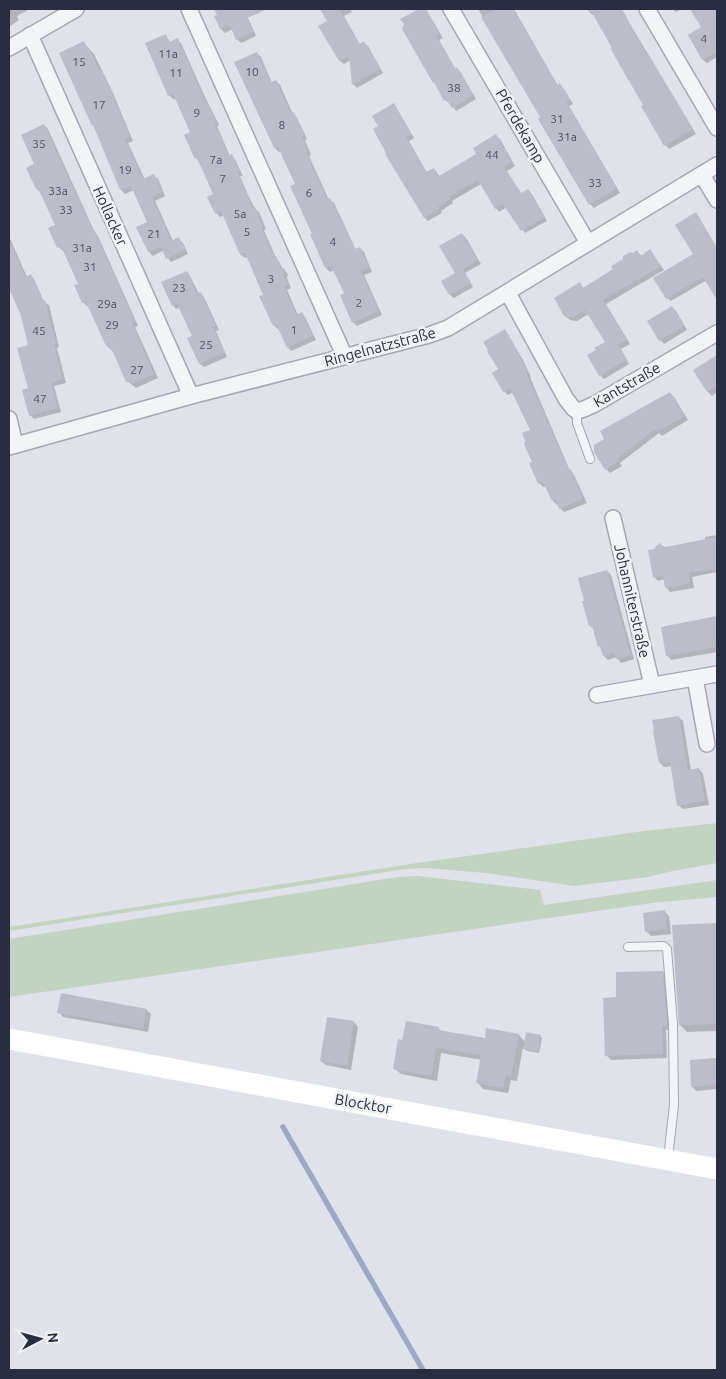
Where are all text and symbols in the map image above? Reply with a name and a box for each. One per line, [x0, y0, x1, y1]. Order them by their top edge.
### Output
house number: 4 [701, 32, 708, 45]
house number: 11a [158, 47, 178, 60]
house number: 15 [72, 55, 86, 68]
house number: 10 [245, 65, 259, 78]
house number: 11 [169, 66, 183, 79]
house number: 38 [447, 81, 461, 94]
street label: Pferdekamp [492, 86, 548, 166]
house number: 17 [92, 98, 106, 111]
house number: 9 [194, 106, 200, 119]
house number: 31 [550, 112, 564, 125]
house number: 8 [279, 118, 286, 131]
house number: 31a [557, 130, 577, 143]
house number: 35 [32, 137, 46, 150]
house number: 44 [485, 148, 499, 161]
house number: 7a [210, 153, 222, 166]
house number: 19 [118, 163, 132, 176]
house number: 7 [220, 172, 226, 185]
house number: 33 [588, 176, 602, 189]
house number: 33a [48, 184, 68, 197]
street label: Hollacker [90, 184, 131, 248]
house number: 6 [306, 186, 313, 199]
house number: 33 [59, 203, 73, 216]
house number: 5a [234, 207, 246, 220]
house number: 5 [244, 225, 250, 238]
house number: 21 [147, 227, 161, 240]
house number: 4 [330, 235, 337, 248]
house number: 31a [72, 241, 92, 254]
house number: 31 [83, 260, 97, 273]
house number: 3 [268, 272, 274, 285]
house number: 23 [172, 281, 186, 294]
house number: 2 [356, 296, 362, 309]
house number: 29a [97, 297, 117, 310]
house number: 29 [105, 318, 119, 331]
house number: 1 [291, 323, 297, 336]
street label: Ringelnatzstraße [322, 323, 437, 370]
house number: 45 [32, 324, 46, 337]
house number: 25 [199, 338, 213, 351]
street label: Kantstraße [590, 359, 663, 411]
house number: 27 [130, 363, 144, 376]
house number: 47 [33, 392, 47, 405]
street label: Johanniterstraße [611, 542, 654, 659]
street label: Blocktor [333, 1090, 393, 1117]
north arrow [15, 1314, 65, 1364]
text: N [44, 1332, 61, 1344]

